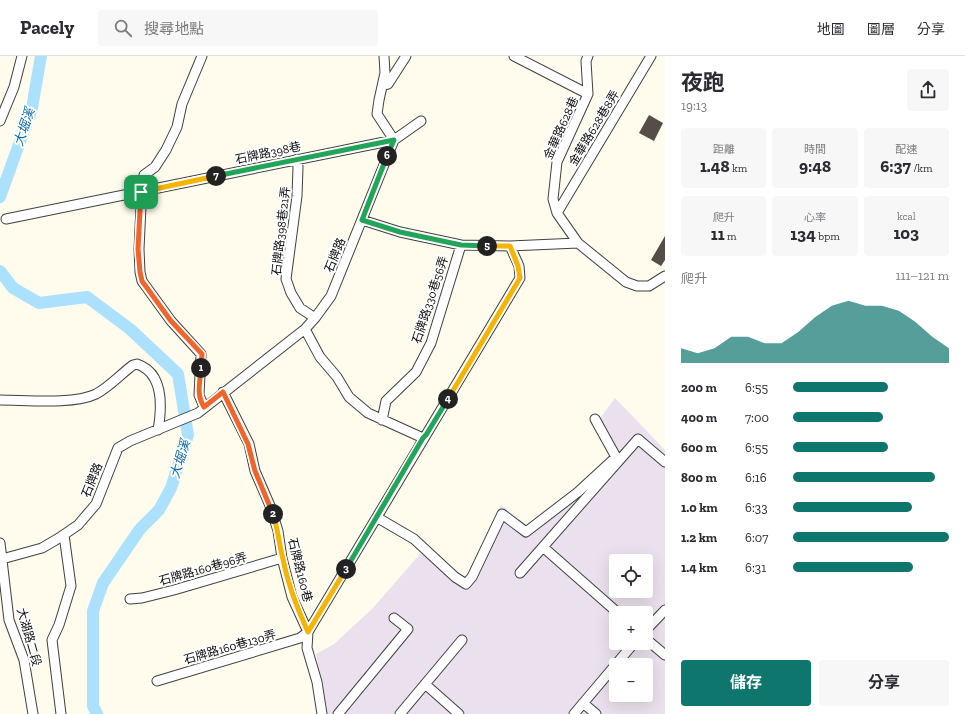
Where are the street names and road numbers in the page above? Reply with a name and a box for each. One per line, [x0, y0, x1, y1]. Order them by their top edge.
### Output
street label: 金華路628巷8弄 [566, 88, 622, 168]
street label: 金華路628巷 [541, 95, 581, 161]
street label: 石牌路398巷 [234, 139, 302, 167]
street label: 石牌路398巷21弄 [269, 186, 293, 276]
street label: 石牌路 [322, 236, 348, 274]
street label: 石牌路330巷56弄 [409, 254, 451, 346]
street label: 石牌路 [79, 461, 105, 499]
street label: 石牌路160巷 [285, 536, 315, 604]
street label: 石牌路160巷96弄 [157, 550, 249, 588]
street label: 大湖路二段 [14, 606, 44, 668]
street label: 石牌路160巷130弄 [182, 627, 278, 667]

